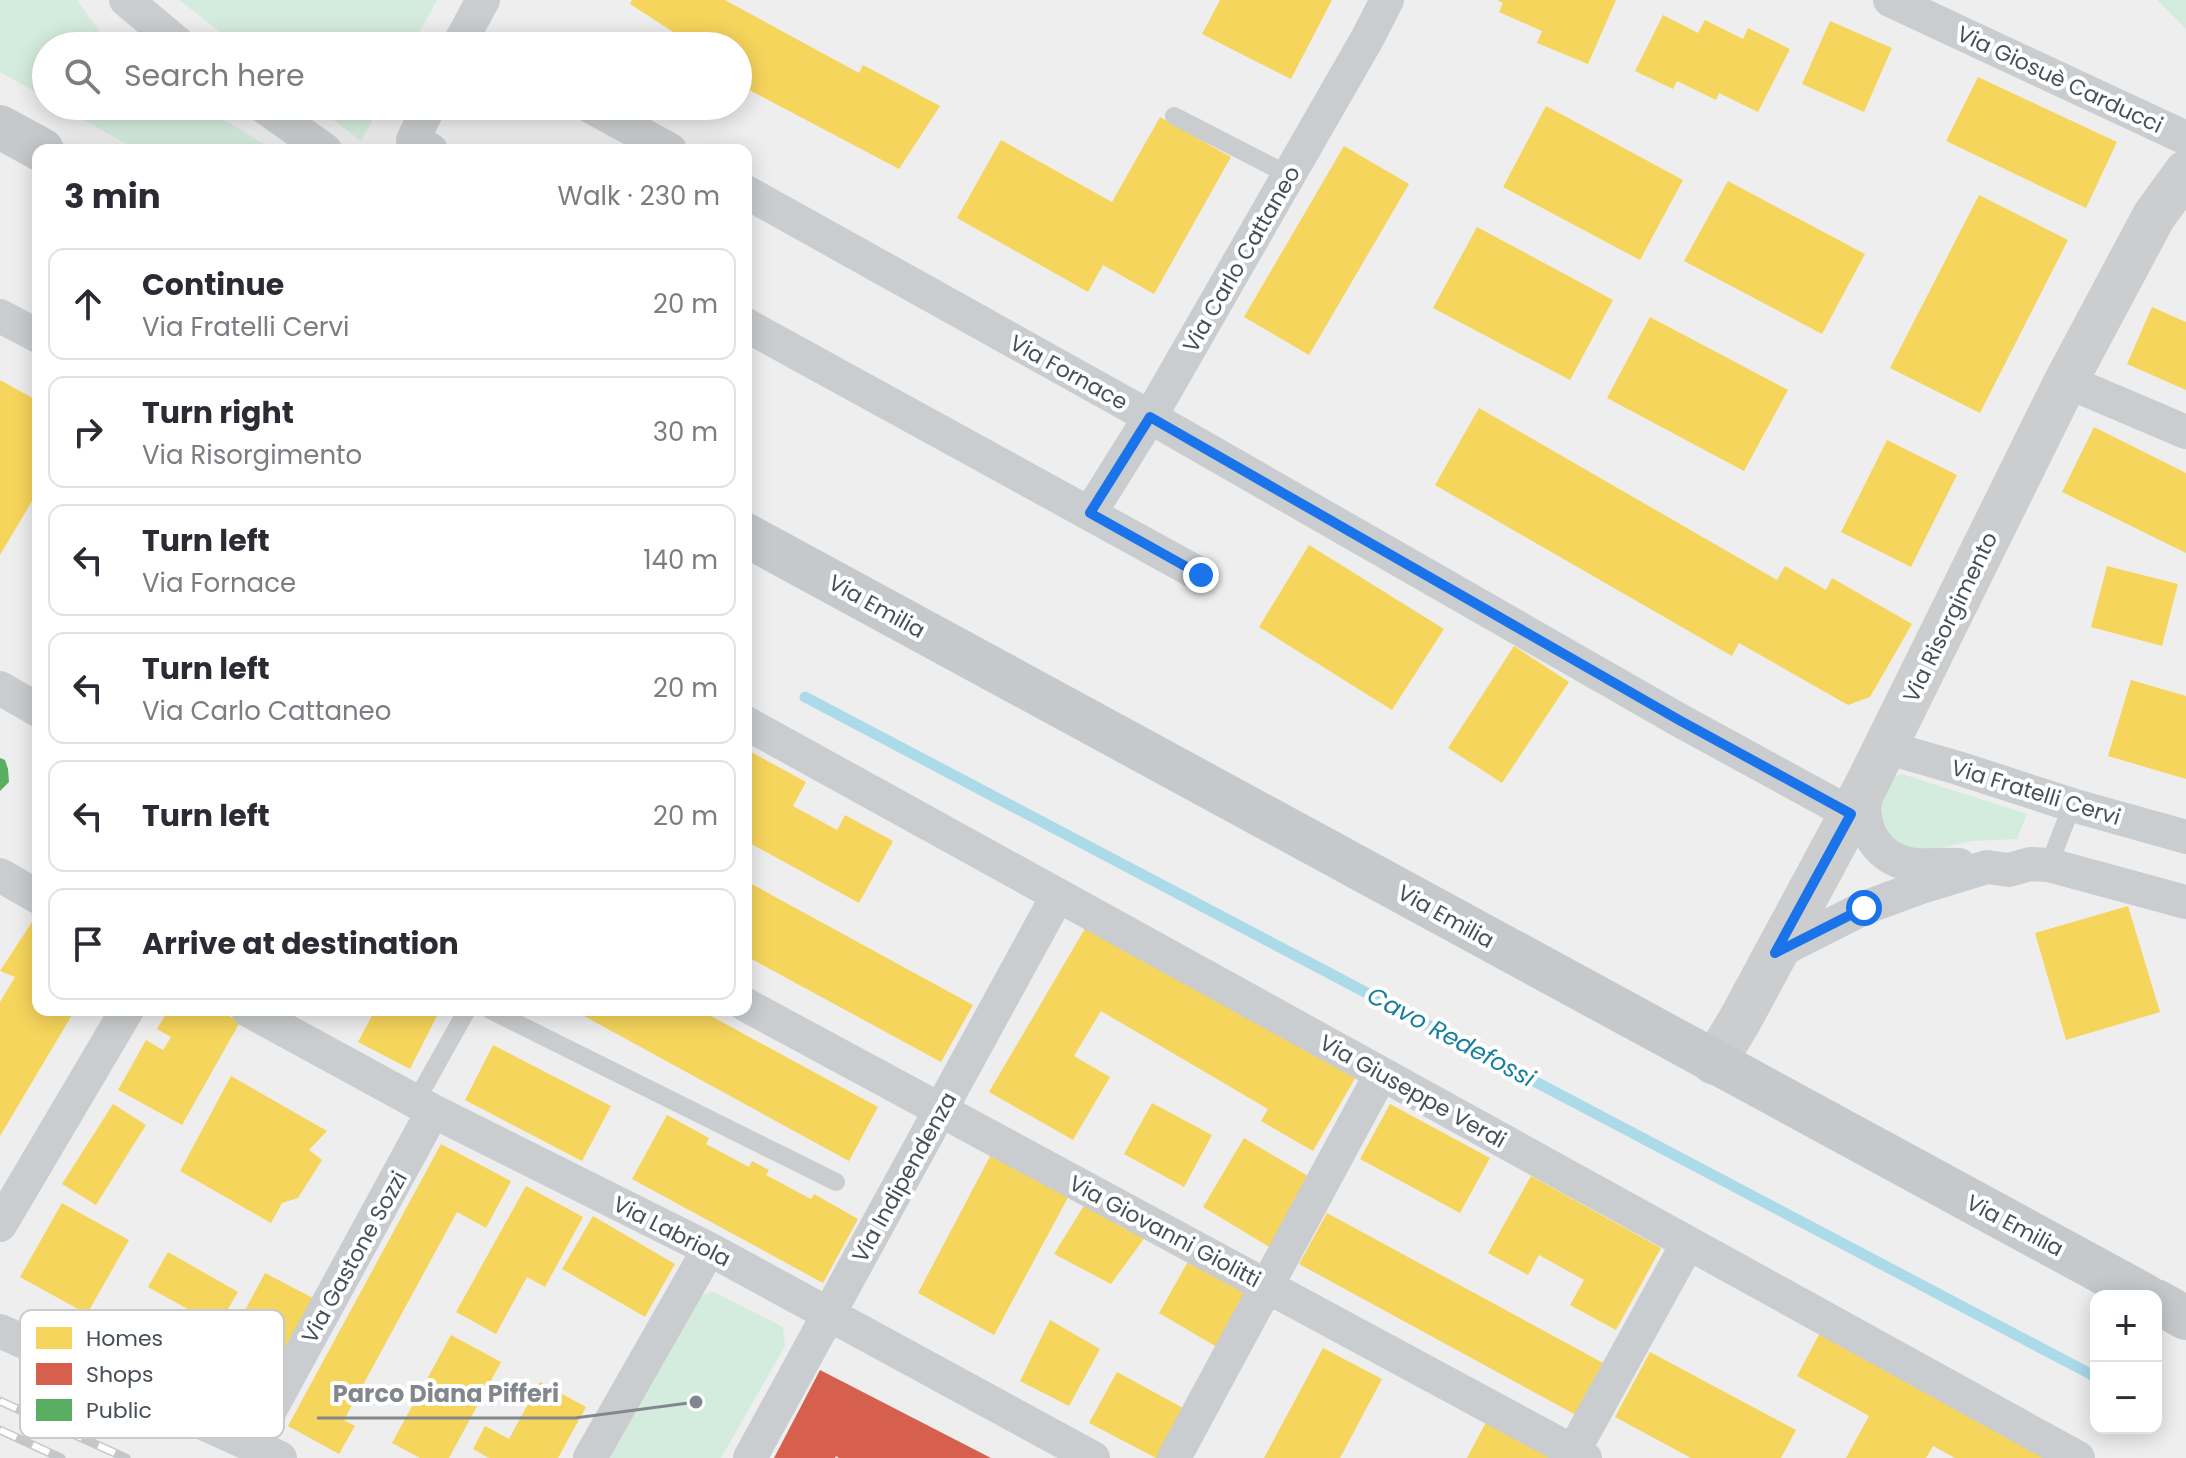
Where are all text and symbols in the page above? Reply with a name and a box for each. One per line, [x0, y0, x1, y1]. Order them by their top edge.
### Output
street label: Via Giosuè Carducci [1952, 18, 2168, 141]
search box [32, 32, 752, 120]
icon: search [60, 54, 104, 98]
text: Search here [124, 54, 305, 97]
street label: Via Carlo Cattaneo [1175, 160, 1308, 358]
text: 3 min [64, 172, 161, 220]
text: Walk · 230 m [558, 178, 720, 214]
text: Continue [142, 263, 284, 306]
icon: ahead [66, 282, 110, 326]
text: 20 m [653, 286, 718, 322]
text: Via Fratelli Cervi [142, 309, 349, 345]
street label: Via Fornace [1004, 327, 1133, 418]
text: Turn right [142, 391, 294, 434]
icon: right [66, 410, 110, 454]
text: 30 m [653, 414, 718, 450]
text: Via Risorgimento [142, 437, 362, 473]
text: Turn left [142, 519, 270, 562]
street label: Via Risorgimento [1896, 527, 2005, 708]
icon: left [66, 538, 110, 582]
text: 140 m [643, 542, 718, 578]
route end [1183, 557, 1219, 593]
text: Via Fornace [142, 565, 296, 601]
street label: Via Emilia [823, 567, 931, 646]
text: Turn left [142, 647, 270, 690]
icon: left [66, 666, 110, 710]
text: 20 m [653, 670, 718, 706]
text: Via Carlo Cattaneo [142, 693, 391, 729]
street label: Via Fratelli Cervi [1947, 752, 2124, 833]
icon: left [66, 794, 110, 838]
text: Turn left [142, 794, 270, 837]
text: 20 m [653, 798, 718, 834]
street label: Via Emilia [1392, 877, 1500, 956]
route start [1846, 890, 1882, 926]
icon: arrive [66, 922, 110, 966]
text: Arrive at destination [142, 922, 459, 965]
water label: Cavo Redefossi [1362, 978, 1542, 1095]
street label: Via Giuseppe Verdi [1314, 1027, 1512, 1156]
street label: Via Indipendenza [845, 1086, 964, 1268]
street label: Via Gastone Sozzi [294, 1165, 415, 1349]
street label: Via Giovanni Giolitti [1063, 1168, 1266, 1295]
street label: Via Emilia [1961, 1187, 2069, 1264]
street label: Via Labriola [608, 1189, 736, 1274]
map controls [2090, 1290, 2162, 1434]
button: + [2090, 1290, 2162, 1362]
legend [20, 1310, 284, 1438]
text: Homes [86, 1323, 163, 1354]
text: Shops [86, 1359, 153, 1390]
button: − [2090, 1362, 2162, 1434]
callout: Parco Diana Pifferi [317, 1370, 575, 1418]
text: Parco Diana Pifferi [333, 1377, 559, 1410]
text: Public [86, 1395, 152, 1426]

